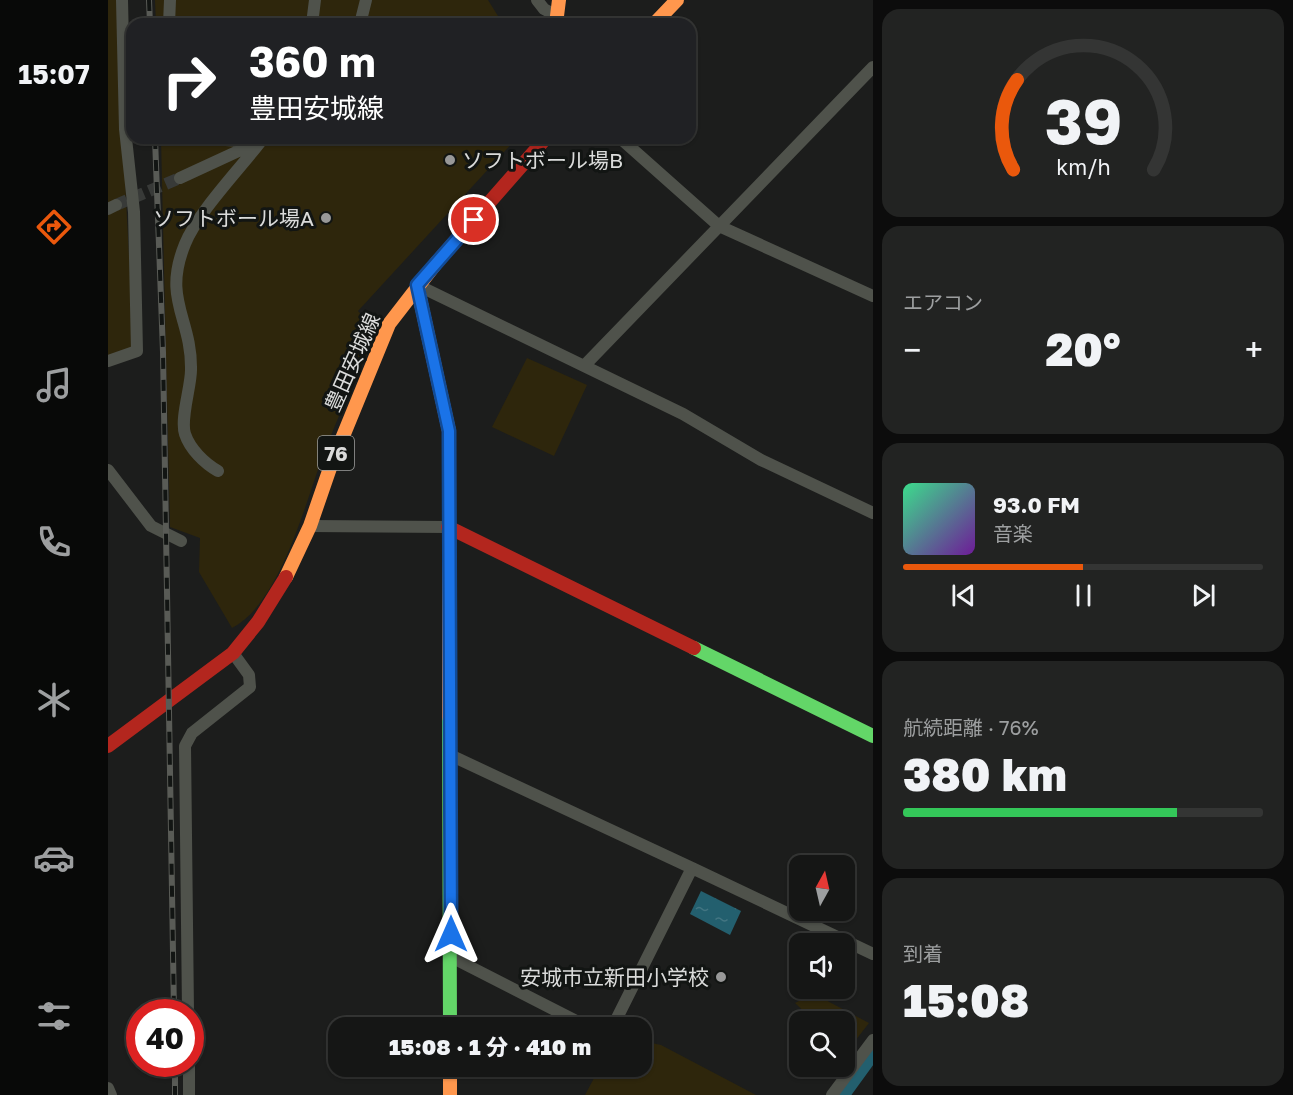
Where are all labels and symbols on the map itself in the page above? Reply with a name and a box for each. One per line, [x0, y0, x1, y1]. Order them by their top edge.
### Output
place label: ソフトボール場B [462, 147, 623, 173]
marker: ソフトボール場B [443, 153, 457, 167]
pin [448, 194, 499, 245]
place label: ソフトボール場A [153, 205, 314, 231]
marker: ソフトボール場A [319, 211, 333, 225]
street label: 豊田安城線 [319, 309, 385, 415]
road number: 76 [318, 436, 354, 470]
north arrow [789, 855, 855, 921]
position arrow [419, 902, 483, 966]
place label: 安城市立新田小学校 [520, 964, 709, 990]
marker: 安城市立新田小学校 [714, 970, 728, 984]
speed limit sign: 40 [126, 999, 204, 1077]

